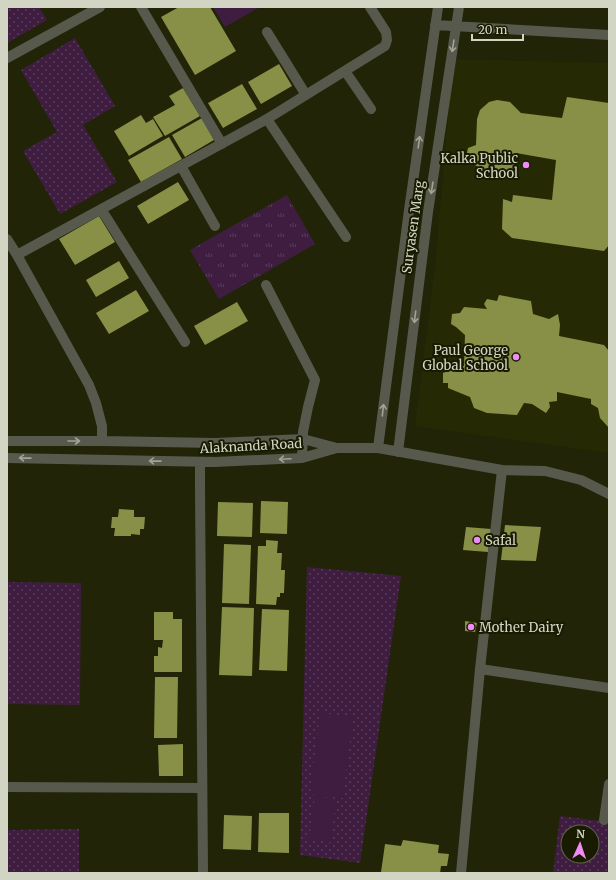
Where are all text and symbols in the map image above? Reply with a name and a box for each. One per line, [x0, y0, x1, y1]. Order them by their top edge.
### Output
scale bar [472, 16, 523, 42]
text: 20 m [478, 22, 507, 37]
one-way arrow [449, 39, 457, 52]
one-way arrow [415, 136, 423, 149]
place label: Kalka Public School [441, 150, 518, 182]
marker: Kalka Public School [521, 160, 531, 170]
street label: Suryasen Marg [398, 179, 428, 275]
one-way arrow [427, 181, 435, 194]
one-way arrow [411, 310, 419, 323]
place label: Paul George Global School [423, 342, 508, 374]
marker: Paul George Global School [511, 352, 521, 362]
one-way arrow [379, 404, 387, 417]
street label: Alaknanda Road [198, 435, 303, 457]
one-way arrow [67, 437, 80, 445]
one-way arrow [19, 455, 32, 462]
one-way arrow [279, 455, 292, 463]
one-way arrow [149, 457, 162, 465]
place label: Safal [485, 532, 516, 549]
marker: Safal [472, 535, 482, 545]
place label: Mother Dairy [479, 619, 564, 636]
marker: Mother Dairy [466, 622, 476, 632]
north arrow [560, 824, 600, 864]
text: N [576, 827, 586, 841]

